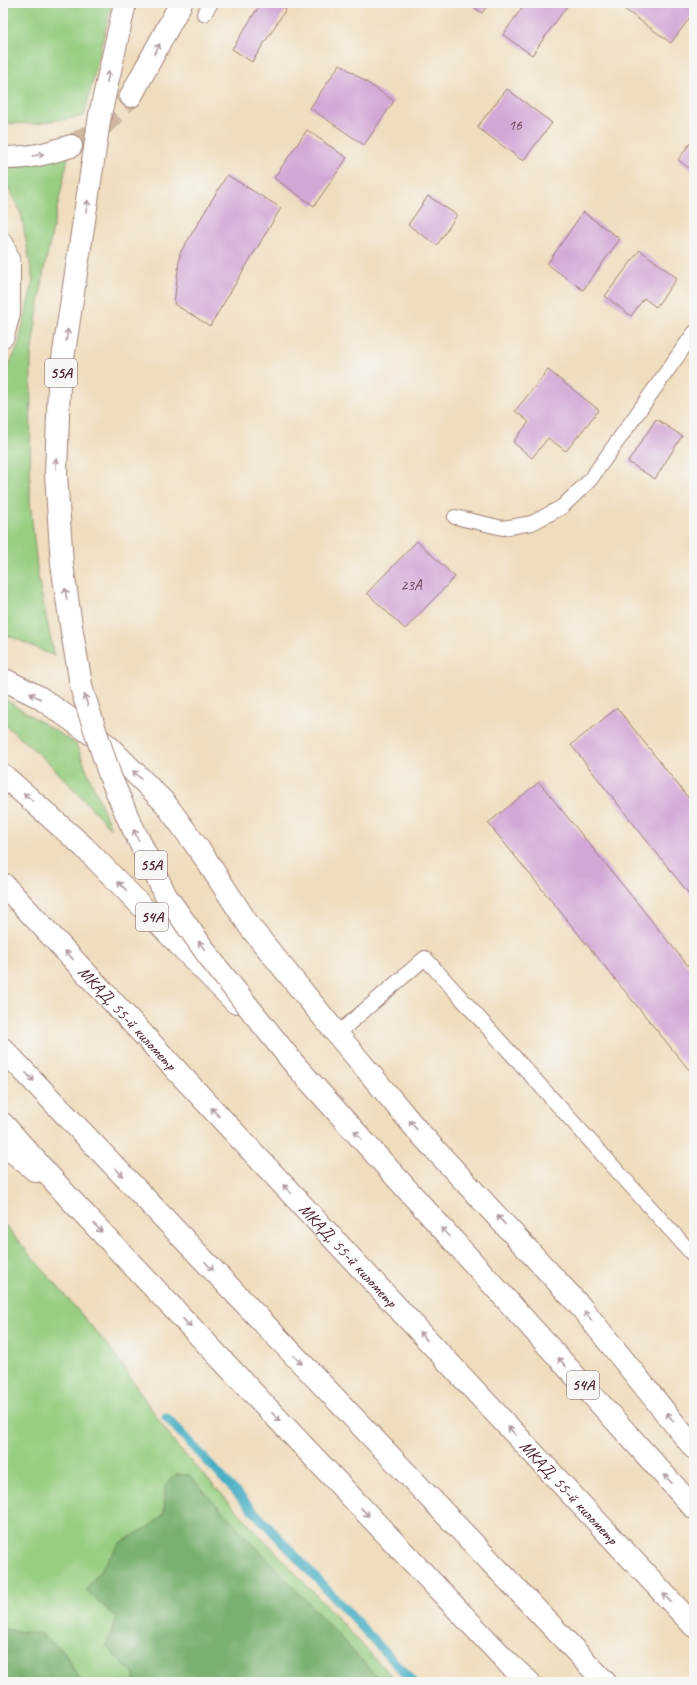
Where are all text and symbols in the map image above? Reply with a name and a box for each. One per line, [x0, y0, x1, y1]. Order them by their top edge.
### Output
one-way arrow [153, 43, 161, 55]
one-way arrow [105, 71, 113, 84]
house number: 16 [508, 116, 523, 135]
one-way arrow [31, 151, 44, 159]
one-way arrow [83, 200, 91, 213]
one-way arrow [63, 329, 71, 342]
road number: 55А [45, 359, 77, 387]
one-way arrow [52, 458, 60, 471]
house number: 23А [400, 576, 423, 595]
one-way arrow [62, 587, 70, 600]
one-way arrow [30, 691, 42, 699]
one-way arrow [82, 694, 89, 707]
one-way arrow [132, 770, 142, 780]
one-way arrow [22, 792, 33, 801]
one-way arrow [132, 829, 139, 841]
road number: 55А [135, 851, 167, 879]
one-way arrow [117, 881, 127, 891]
road number: 54А [136, 903, 168, 931]
one-way arrow [198, 941, 206, 952]
one-way arrow [64, 950, 74, 960]
street label: МКАД, 55-й километр [74, 961, 182, 1076]
one-way arrow [25, 1072, 34, 1082]
one-way arrow [210, 1107, 220, 1117]
one-way arrow [408, 1119, 417, 1130]
one-way arrow [354, 1130, 363, 1141]
one-way arrow [114, 1166, 123, 1176]
one-way arrow [283, 1185, 292, 1195]
street label: МКАД, 55-й километр [295, 1198, 403, 1313]
one-way arrow [497, 1216, 506, 1226]
one-way arrow [93, 1223, 102, 1233]
one-way arrow [440, 1227, 450, 1237]
one-way arrow [204, 1261, 214, 1271]
one-way arrow [584, 1311, 593, 1322]
one-way arrow [182, 1317, 191, 1327]
one-way arrow [418, 1331, 428, 1341]
one-way arrow [294, 1355, 303, 1365]
one-way arrow [558, 1357, 567, 1367]
road number: 54А [567, 1371, 599, 1399]
one-way arrow [271, 1412, 281, 1422]
one-way arrow [666, 1412, 675, 1423]
one-way arrow [507, 1426, 517, 1436]
street label: МКАД, 55-й километр [516, 1436, 624, 1550]
one-way arrow [663, 1474, 673, 1484]
one-way arrow [360, 1507, 370, 1517]
one-way arrow [663, 1593, 672, 1603]

